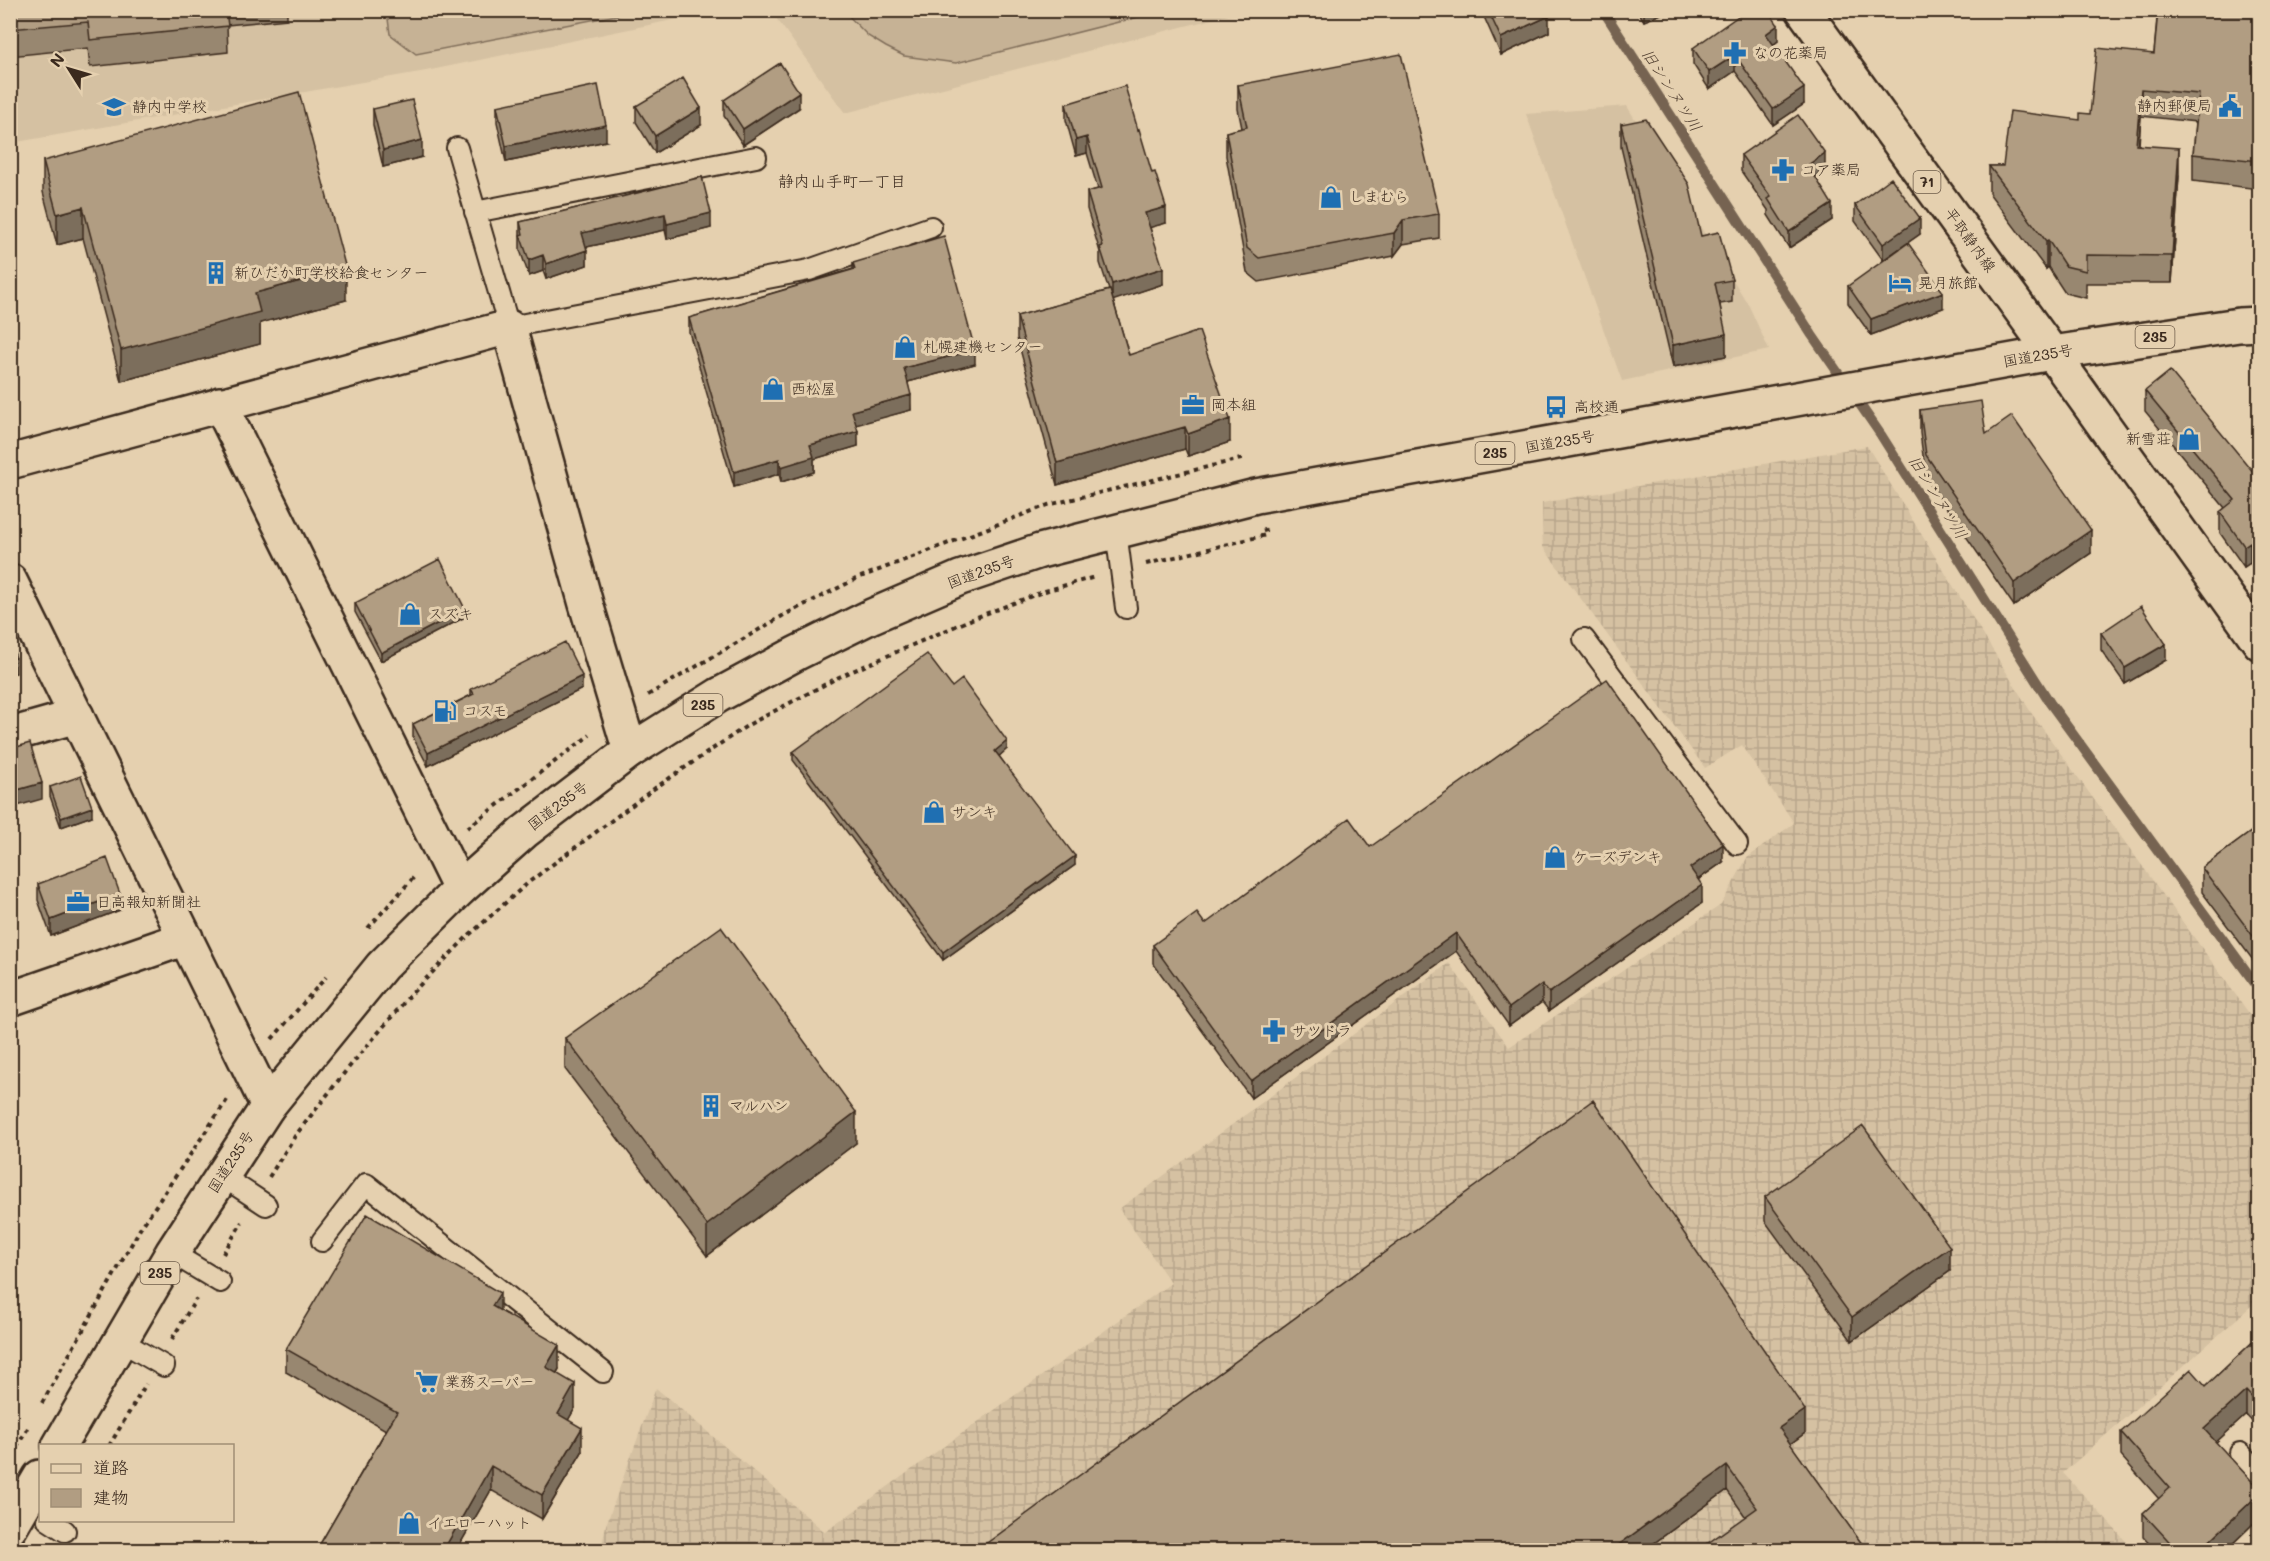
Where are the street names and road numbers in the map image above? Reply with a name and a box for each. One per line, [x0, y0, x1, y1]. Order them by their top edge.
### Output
road number: 71 [1914, 171, 1940, 193]
street label: 平取静内線 [1941, 203, 2001, 276]
road number: 235 [2136, 326, 2174, 348]
street label: 国道235号 [2001, 339, 2074, 371]
street label: 国道235号 [1523, 425, 1596, 457]
road number: 235 [1476, 442, 1514, 464]
street label: 国道235号 [944, 550, 1017, 593]
road number: 235 [684, 694, 722, 716]
street label: 国道235号 [523, 776, 592, 835]
street label: 国道235号 [202, 1126, 258, 1197]
road number: 235 [140, 1262, 180, 1284]

